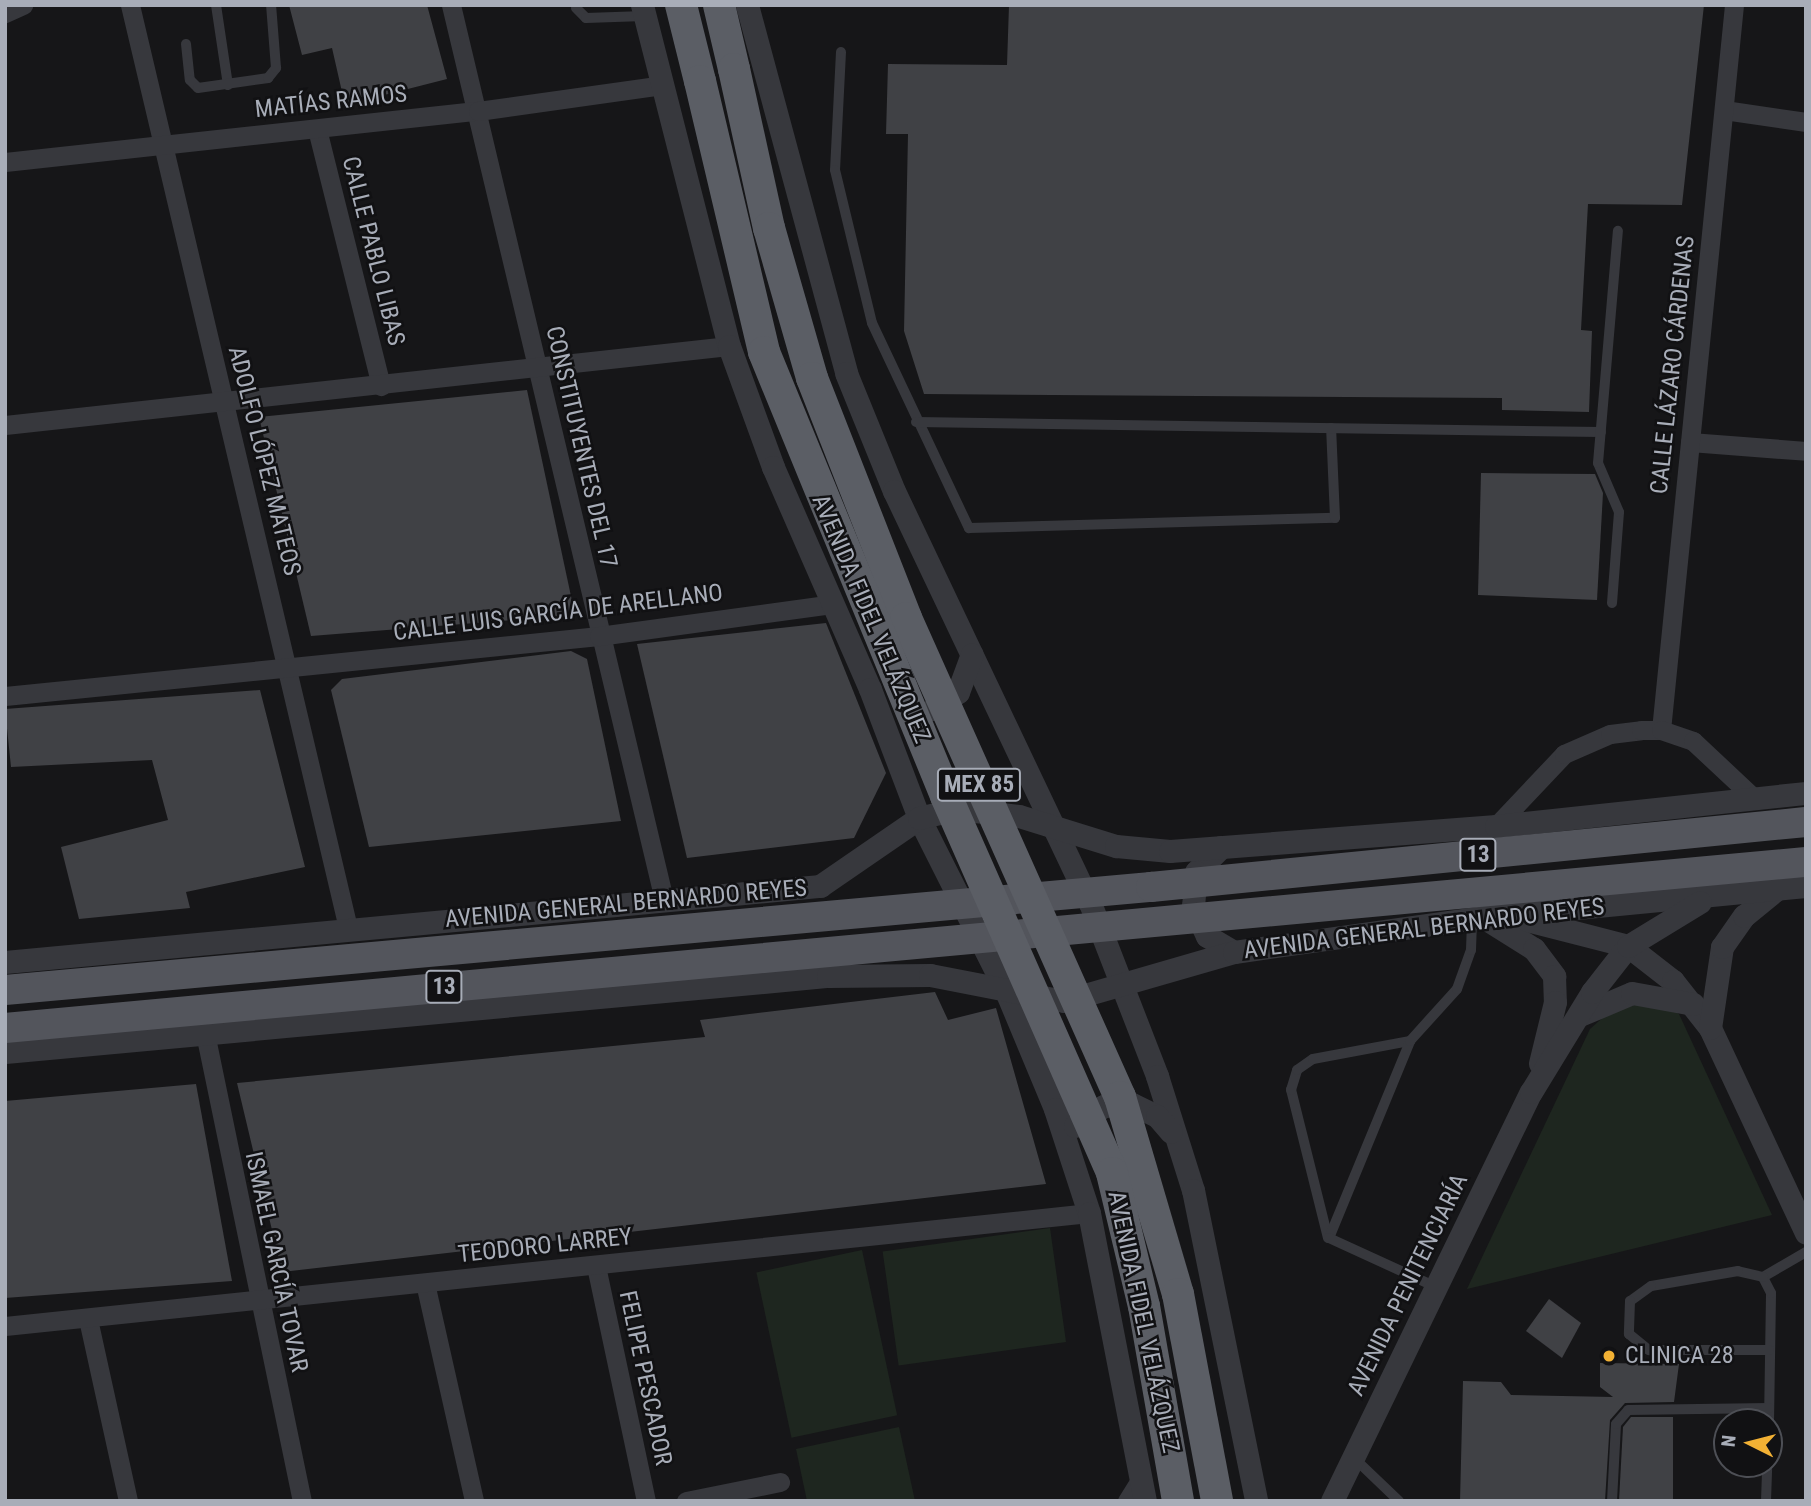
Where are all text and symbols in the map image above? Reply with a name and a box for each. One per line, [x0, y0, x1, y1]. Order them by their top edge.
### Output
street label: MATÍAS RAMOS [254, 80, 408, 124]
street label: CALLE PABLO LIBAS [336, 154, 410, 348]
street label: CALLE LÁZARO CÁRDENAS [1645, 234, 1701, 496]
street label: CONSTITUYENTES DEL 17 [539, 323, 623, 571]
street label: ADOLFO LÓPEZ MATEOS [222, 343, 306, 579]
street label: AVENIDA FIDEL VELÁZQUEZ [805, 490, 937, 748]
street label: CALLE LUIS GARCÍA DE ARELLANO [392, 578, 724, 648]
road number: MEX 85 [935, 765, 1023, 804]
road number: 13 [1459, 835, 1497, 874]
street label: AVENIDA GENERAL BERNARDO REYES [444, 874, 808, 934]
street label: AVENIDA GENERAL BERNARDO REYES [1242, 893, 1606, 965]
road number: 13 [425, 968, 463, 1006]
street label: ISMAEL GARCÍA TOVAR [239, 1149, 313, 1375]
street label: AVENIDA PENITENCIARÍA [1342, 1169, 1474, 1401]
street label: AVENIDA FIDEL VELÁZQUEZ [1101, 1188, 1185, 1456]
street label: TEODORO LARREY [456, 1223, 634, 1269]
street label: FELIPE PESCADOR [612, 1288, 678, 1468]
place label: CLINICA 28 [1625, 1342, 1734, 1370]
marker: CLINICA 28 [1599, 1346, 1619, 1366]
north arrow [1713, 1408, 1783, 1478]
text: N [1717, 1434, 1741, 1448]

